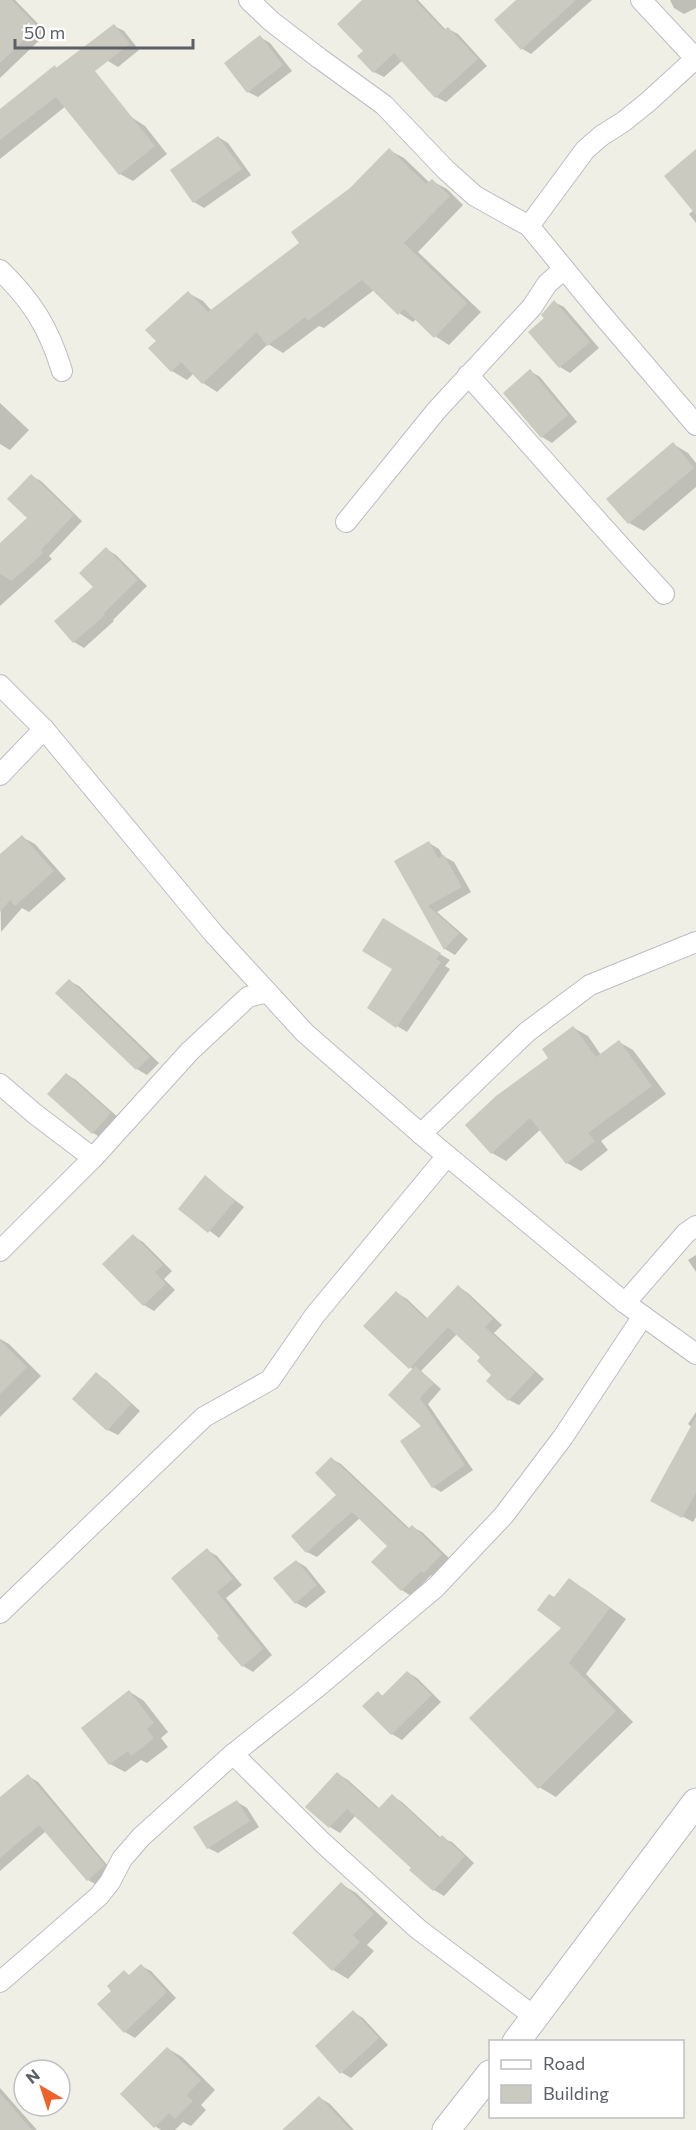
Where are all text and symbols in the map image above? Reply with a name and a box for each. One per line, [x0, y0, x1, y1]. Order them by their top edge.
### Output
scale bar [15, 12, 194, 50]
text: 50 m [24, 21, 65, 43]
legend [489, 2040, 684, 2118]
text: Road [543, 2052, 585, 2074]
north arrow [12, 2058, 72, 2118]
text: N [22, 2065, 43, 2087]
text: Building [543, 2082, 609, 2104]

